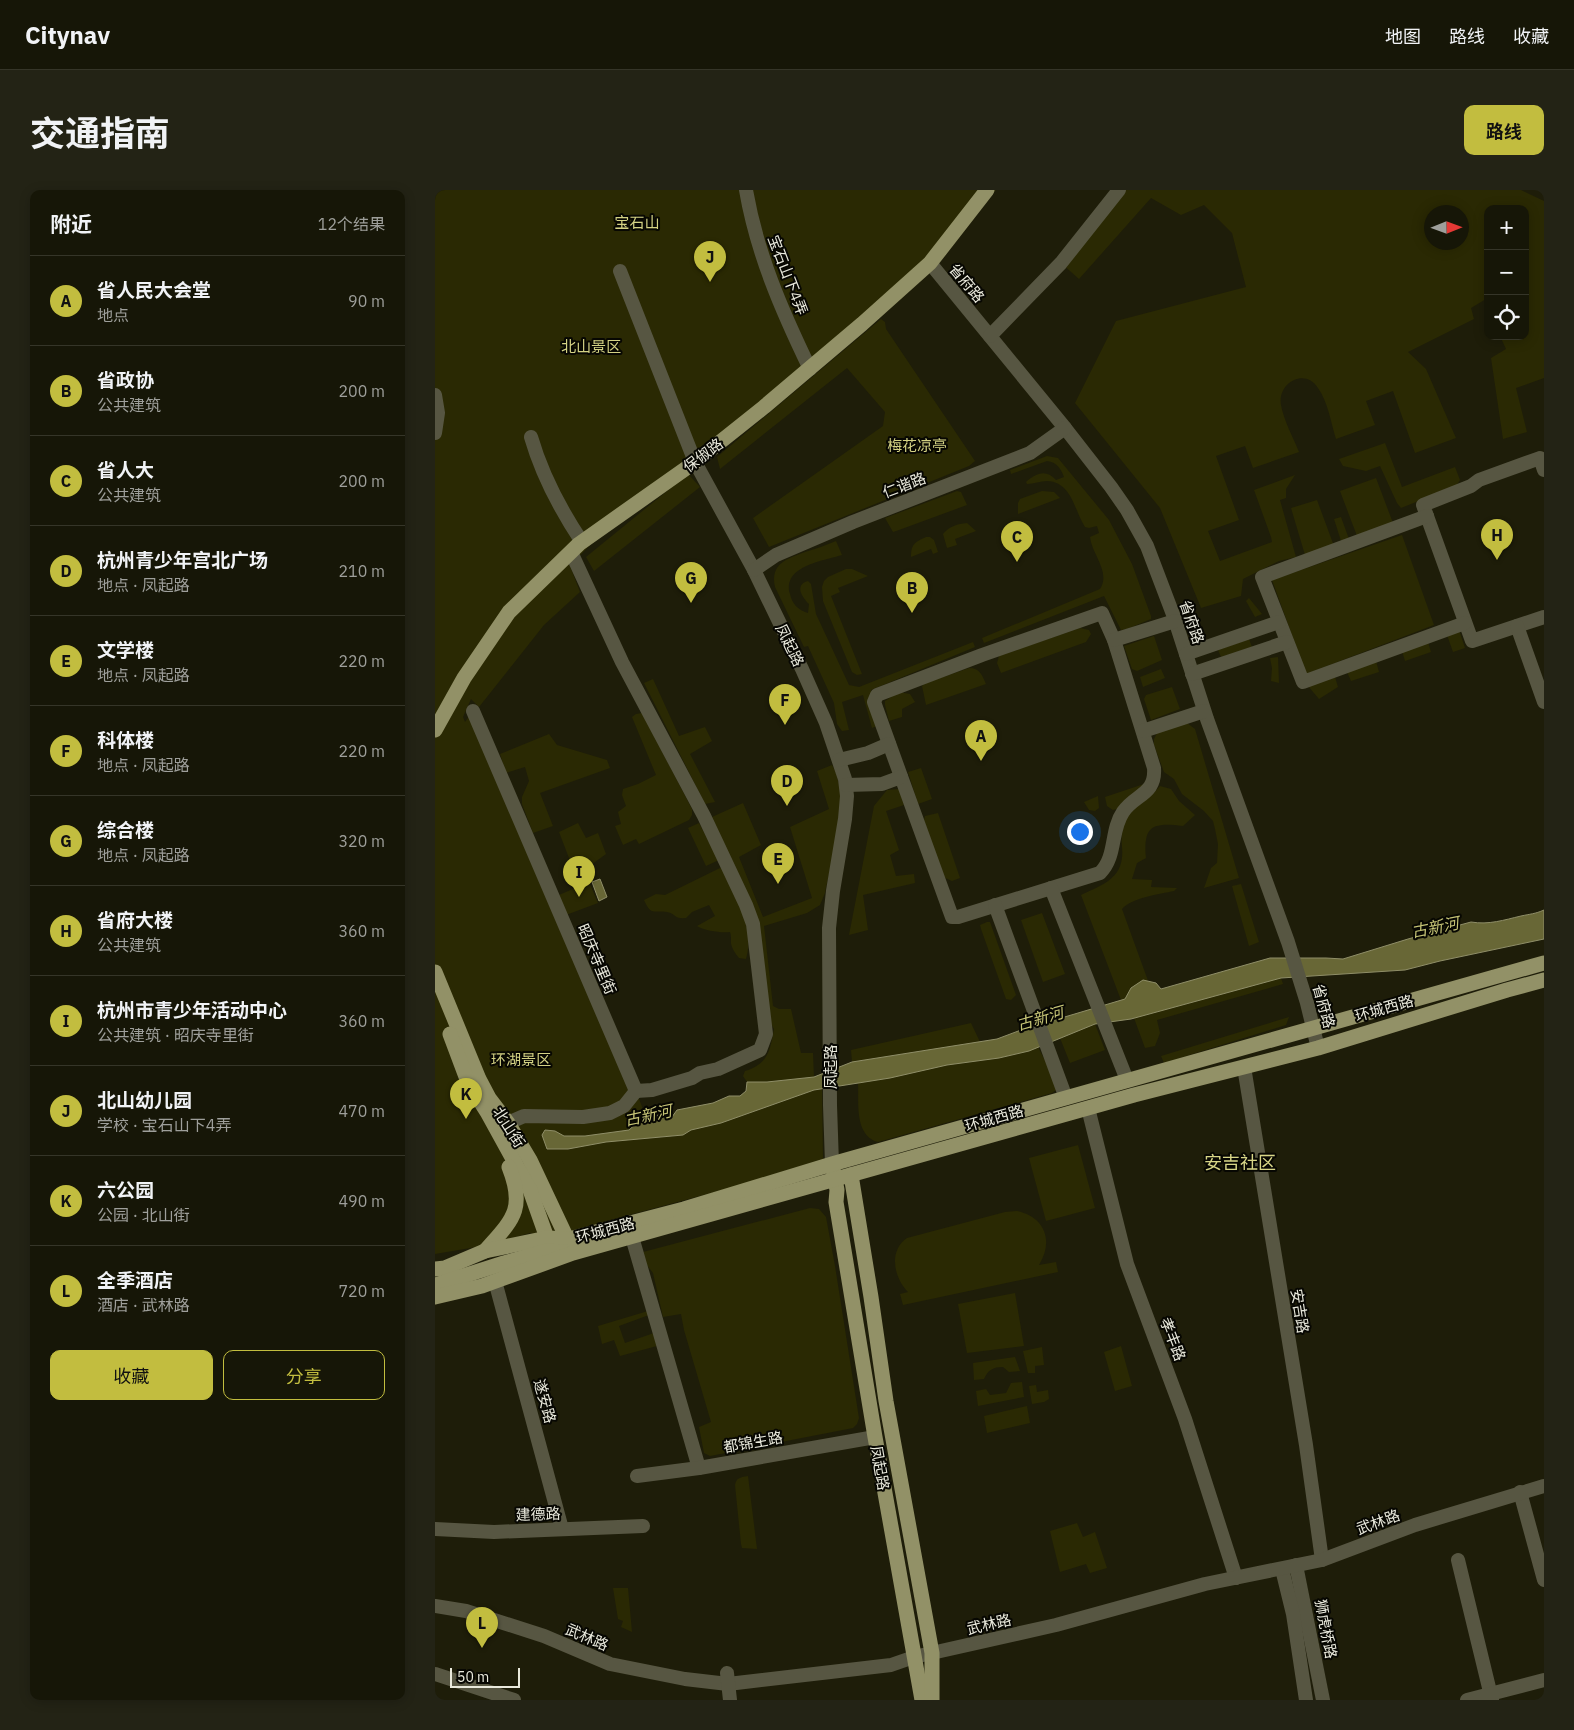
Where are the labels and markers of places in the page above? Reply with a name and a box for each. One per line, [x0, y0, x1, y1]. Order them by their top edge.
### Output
pin: J [694, 241, 726, 282]
pin: H [1481, 519, 1513, 560]
pin: C [1001, 521, 1033, 562]
pin: G [675, 562, 707, 603]
pin: B [896, 572, 928, 613]
pin: F [769, 684, 801, 725]
pin: A [965, 720, 997, 761]
pin: D [771, 765, 803, 806]
pin: E [762, 843, 794, 884]
pin: I [563, 856, 595, 897]
pin: K [450, 1078, 482, 1119]
pin: L [466, 1607, 498, 1648]

